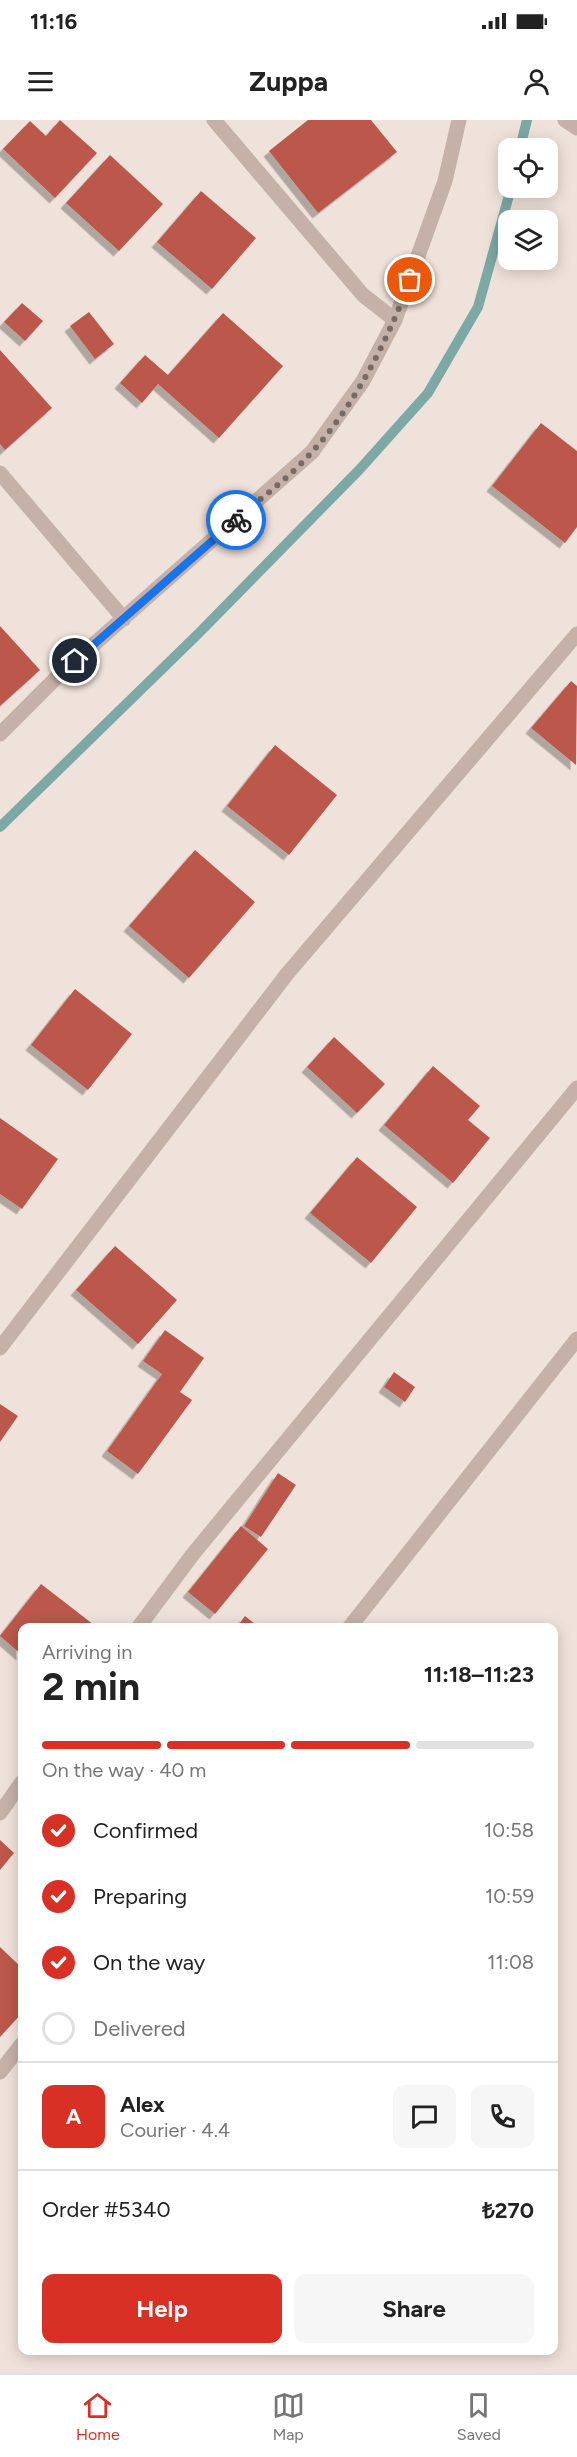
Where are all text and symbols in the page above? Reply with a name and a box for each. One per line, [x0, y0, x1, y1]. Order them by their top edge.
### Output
text: 11:16 [30, 8, 77, 35]
icon: menu [24, 65, 57, 98]
text: Zuppa [249, 65, 328, 98]
icon: person [520, 65, 553, 98]
map controls [498, 138, 558, 270]
button: locate [498, 138, 558, 198]
button: layers [498, 210, 558, 270]
pin [384, 254, 435, 305]
icon: bag [393, 263, 426, 296]
courier [206, 490, 266, 550]
icon: bike [220, 504, 253, 537]
pin [49, 635, 100, 686]
icon: home [58, 644, 91, 677]
text: Arriving in [42, 1640, 132, 1664]
text: 11:18–11:23 [424, 1661, 534, 1688]
text: 2 min [42, 1663, 140, 1710]
text: On the way · 40 m [42, 1758, 206, 1782]
icon: check [42, 1814, 75, 1847]
text: Confirmed [93, 1817, 198, 1844]
text: 10:58 [484, 1818, 534, 1842]
icon: check [42, 1880, 75, 1913]
text: Preparing [93, 1883, 187, 1910]
text: 10:59 [485, 1884, 534, 1908]
icon: check [42, 1946, 75, 1979]
text: On the way [93, 1949, 205, 1976]
text: 11:08 [487, 1950, 534, 1974]
text: Delivered [93, 2015, 186, 2042]
button: chat [393, 2085, 456, 2148]
button: phone [471, 2085, 534, 2148]
text: Alex [120, 2091, 165, 2118]
text: A [66, 2103, 81, 2130]
text: Courier · 4.4 [120, 2118, 230, 2142]
text: Order #5340 [42, 2196, 171, 2223]
text: ₺270 [482, 2197, 534, 2224]
button: Help [42, 2274, 282, 2343]
button: Share [294, 2274, 534, 2343]
tab: Home [76, 2389, 120, 2444]
tab: Map [272, 2389, 305, 2444]
tab: Saved [457, 2389, 501, 2444]

